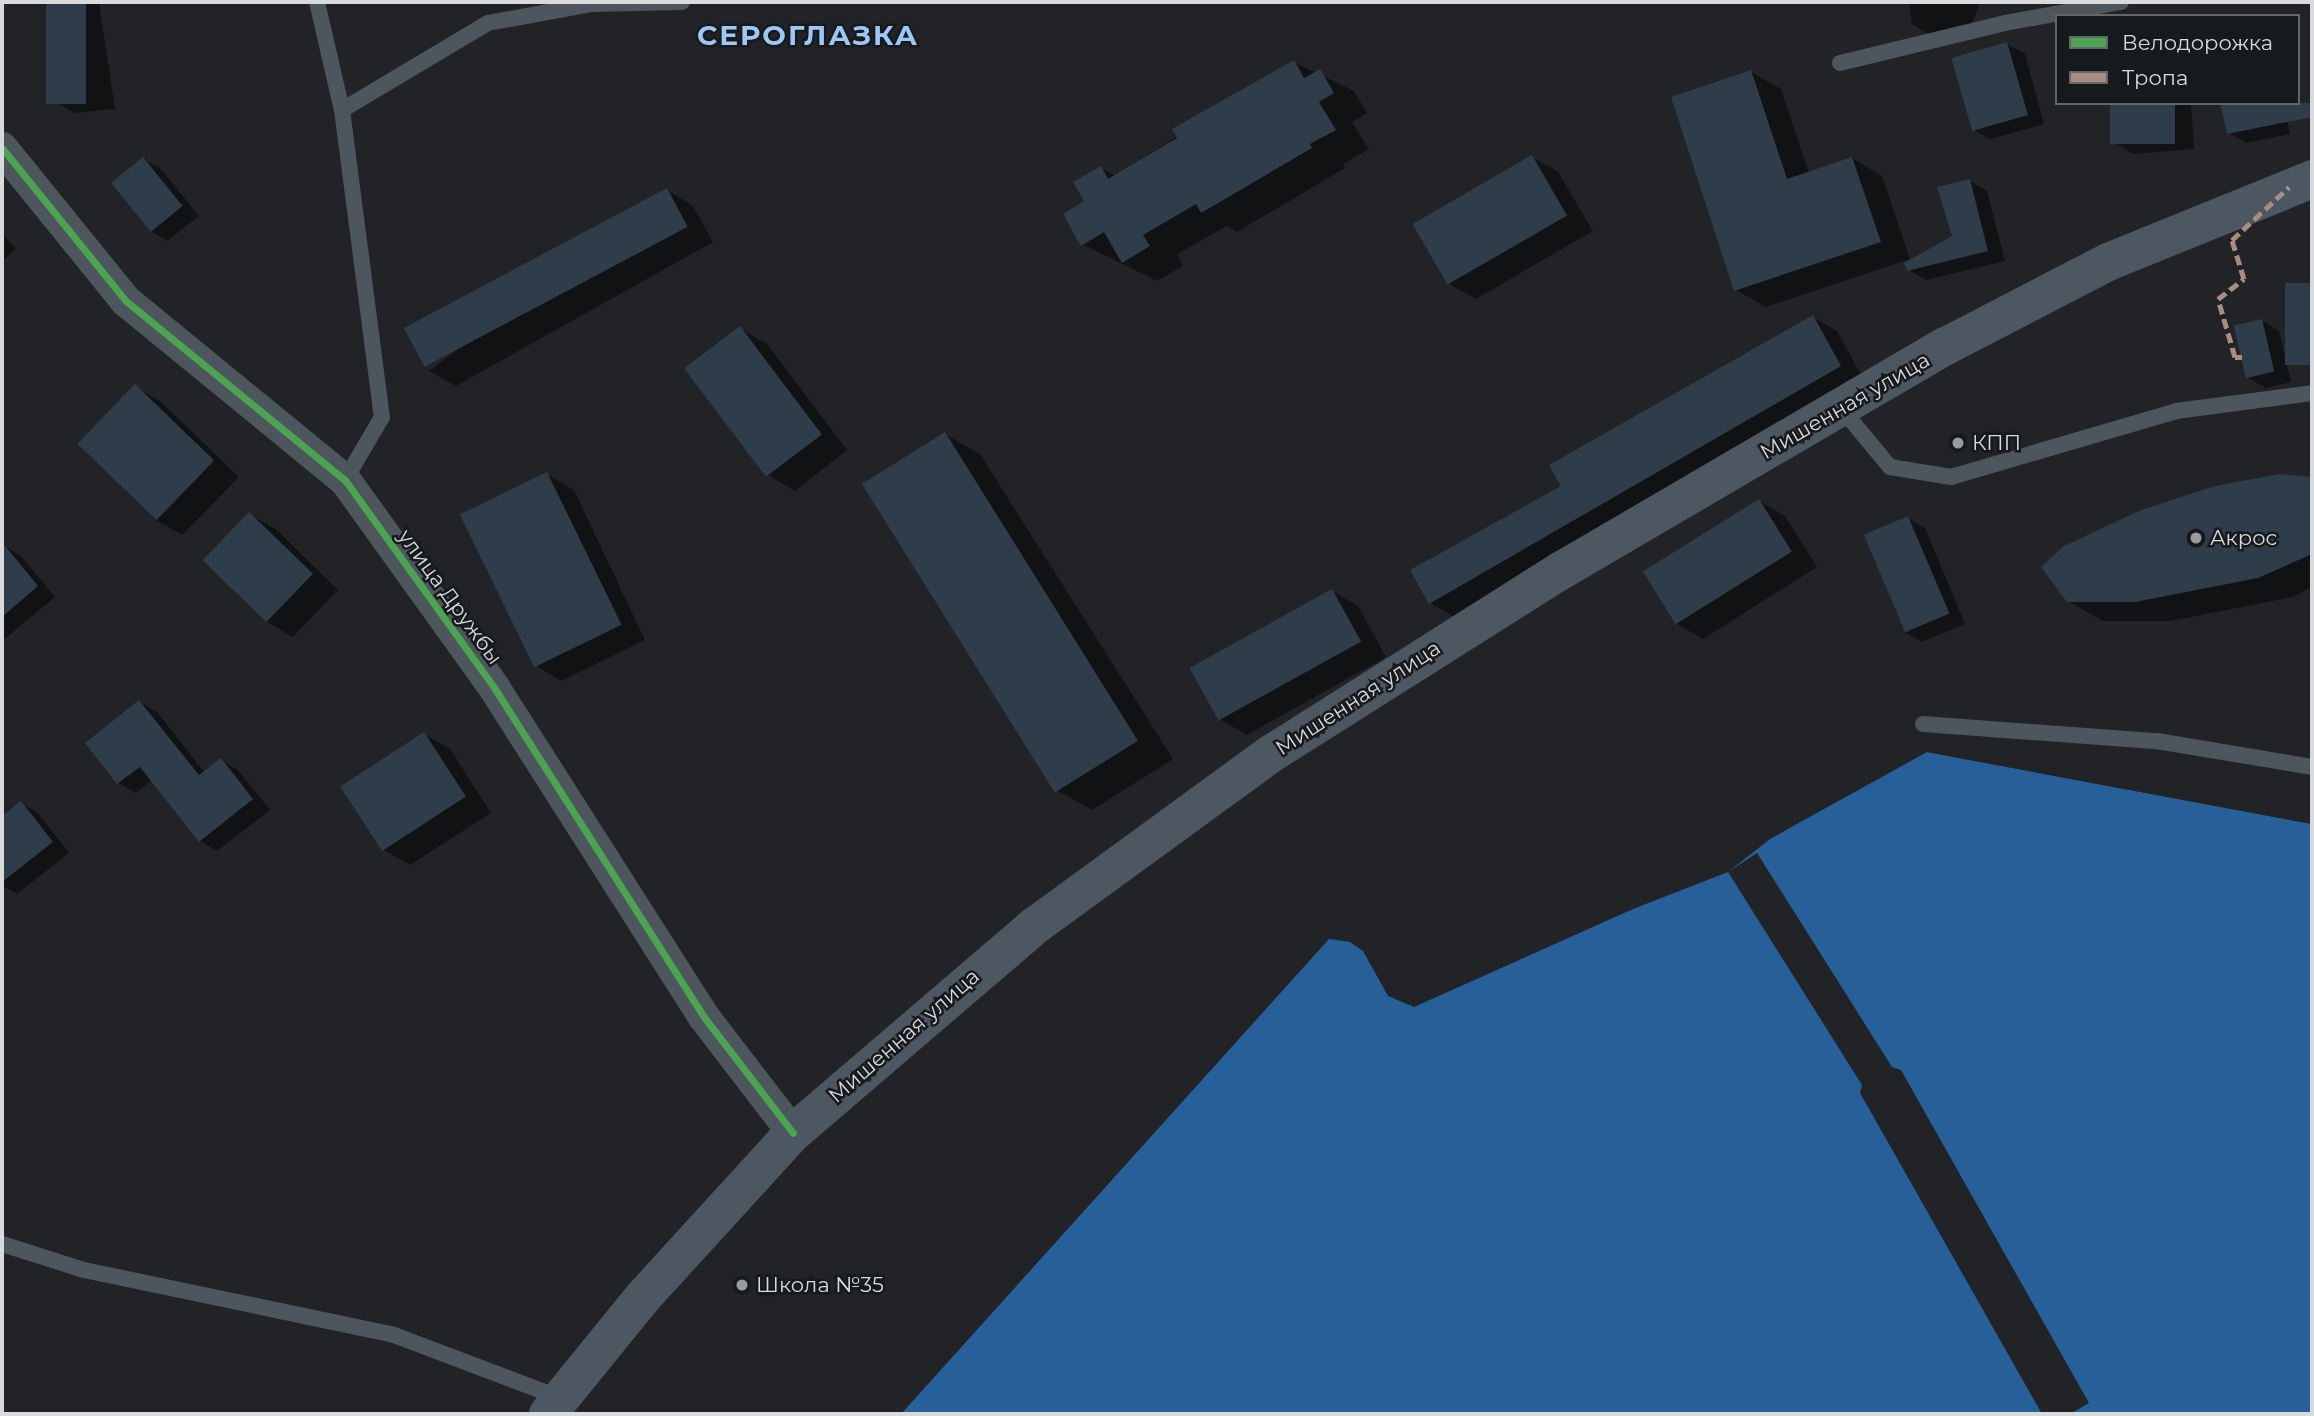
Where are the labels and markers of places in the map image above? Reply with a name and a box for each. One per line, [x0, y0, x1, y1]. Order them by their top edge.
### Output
place label: КПП [1972, 430, 2021, 456]
marker: КПП [1950, 435, 1966, 451]
place label: Акрос [2210, 525, 2277, 551]
marker: Акрос [2188, 530, 2204, 546]
place label: Школа №35 [756, 1272, 884, 1298]
marker: Школа №35 [734, 1277, 750, 1293]

